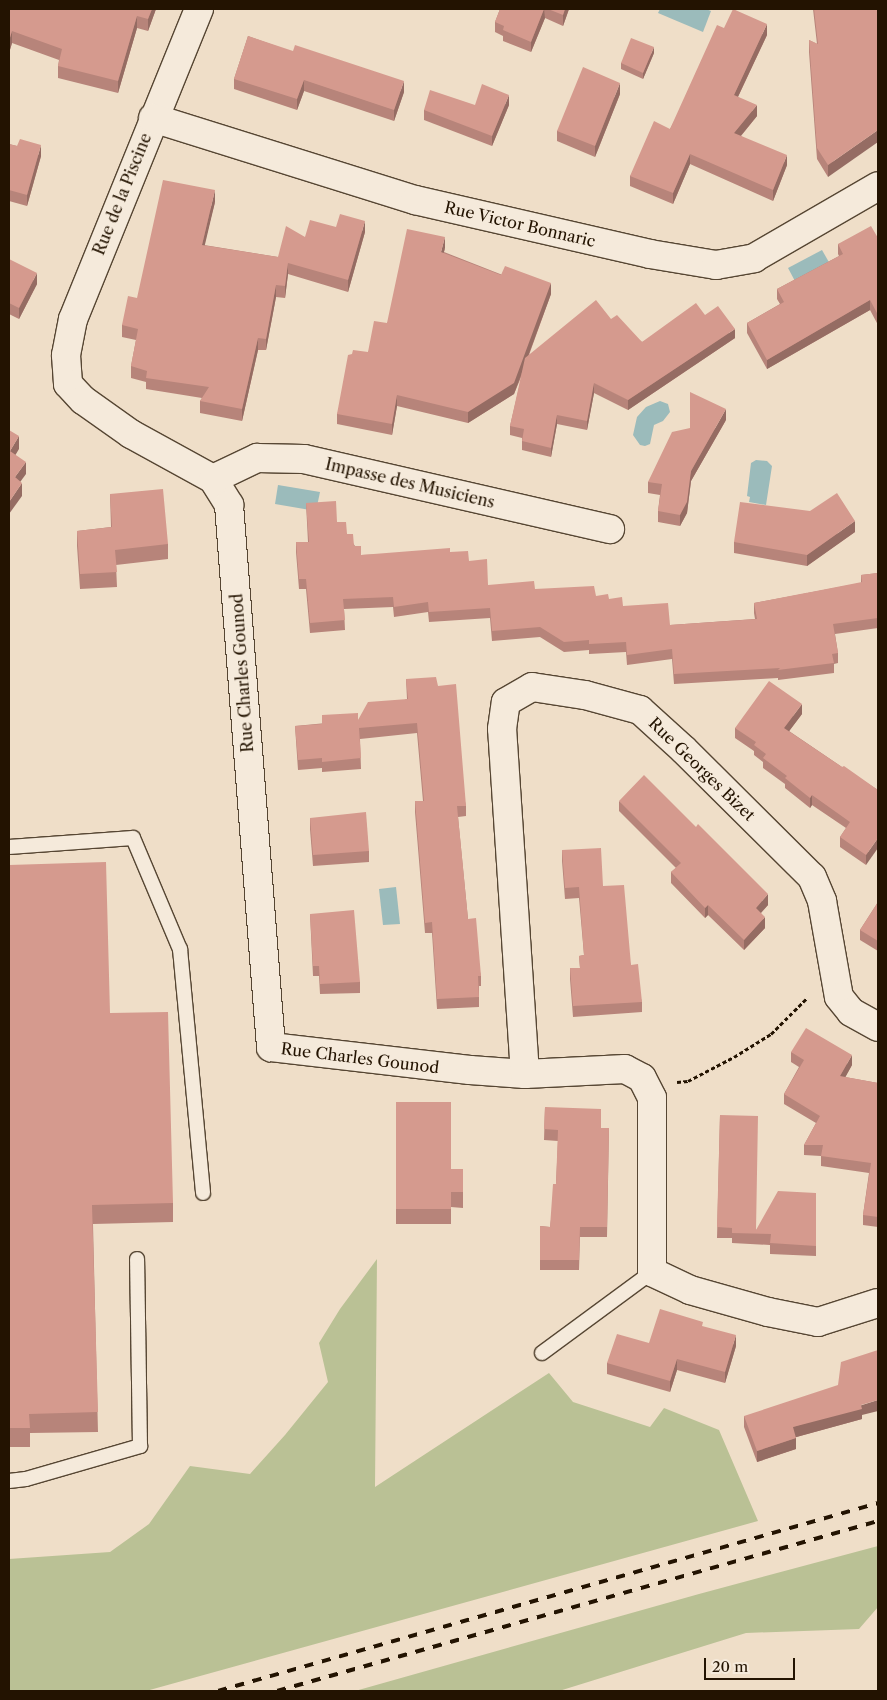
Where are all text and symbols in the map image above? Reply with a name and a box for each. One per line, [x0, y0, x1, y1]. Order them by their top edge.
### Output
street label: Rue de la Piscine [89, 130, 155, 258]
street label: Rue Victor Bonnaric [442, 197, 598, 251]
street label: Impasse des Musiciens [323, 454, 497, 512]
street label: Rue Charles Gounod [227, 593, 257, 753]
street label: Rue Georges Bizet [645, 713, 759, 825]
street label: Rue Charles Gounod [280, 1039, 440, 1077]
scale bar [707, 1648, 798, 1680]
text: 20 m [712, 1657, 748, 1676]

